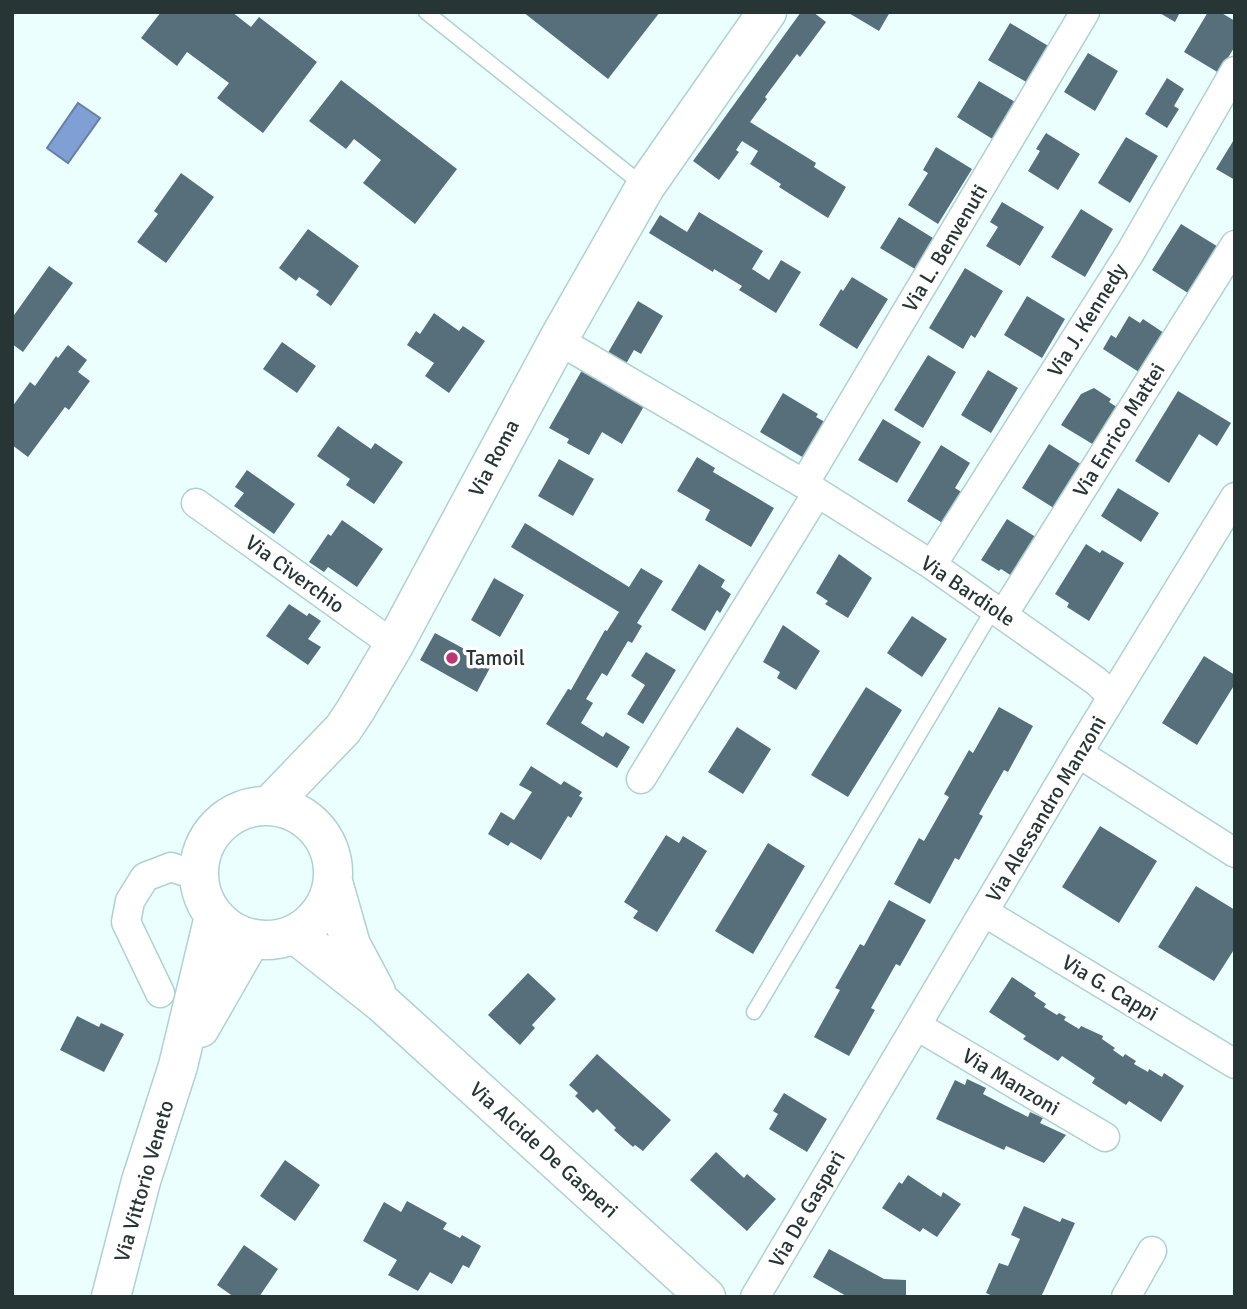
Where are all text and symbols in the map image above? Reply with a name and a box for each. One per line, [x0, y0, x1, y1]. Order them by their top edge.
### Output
street label: Via L. Benvenuti [897, 179, 993, 317]
street label: Via J. Kennedy [1042, 258, 1132, 382]
street label: Via Enrico Mattei [1067, 358, 1171, 502]
street label: Via Roma [463, 415, 525, 501]
street label: Via Civerchio [240, 529, 350, 619]
street label: Via Bardiole [916, 550, 1020, 632]
place label: Tamoil [466, 645, 525, 671]
marker: Tamoil [444, 650, 460, 666]
street label: Via Alessandro Manzoni [980, 711, 1112, 907]
street label: Via G. Cappi [1057, 949, 1163, 1027]
street label: Via Manzoni [957, 1043, 1065, 1121]
street label: Via Alcide De Gasperi [464, 1076, 624, 1224]
street label: Via Vittorio Veneto [108, 1097, 180, 1265]
street label: Via De Gasperi [763, 1146, 851, 1272]

